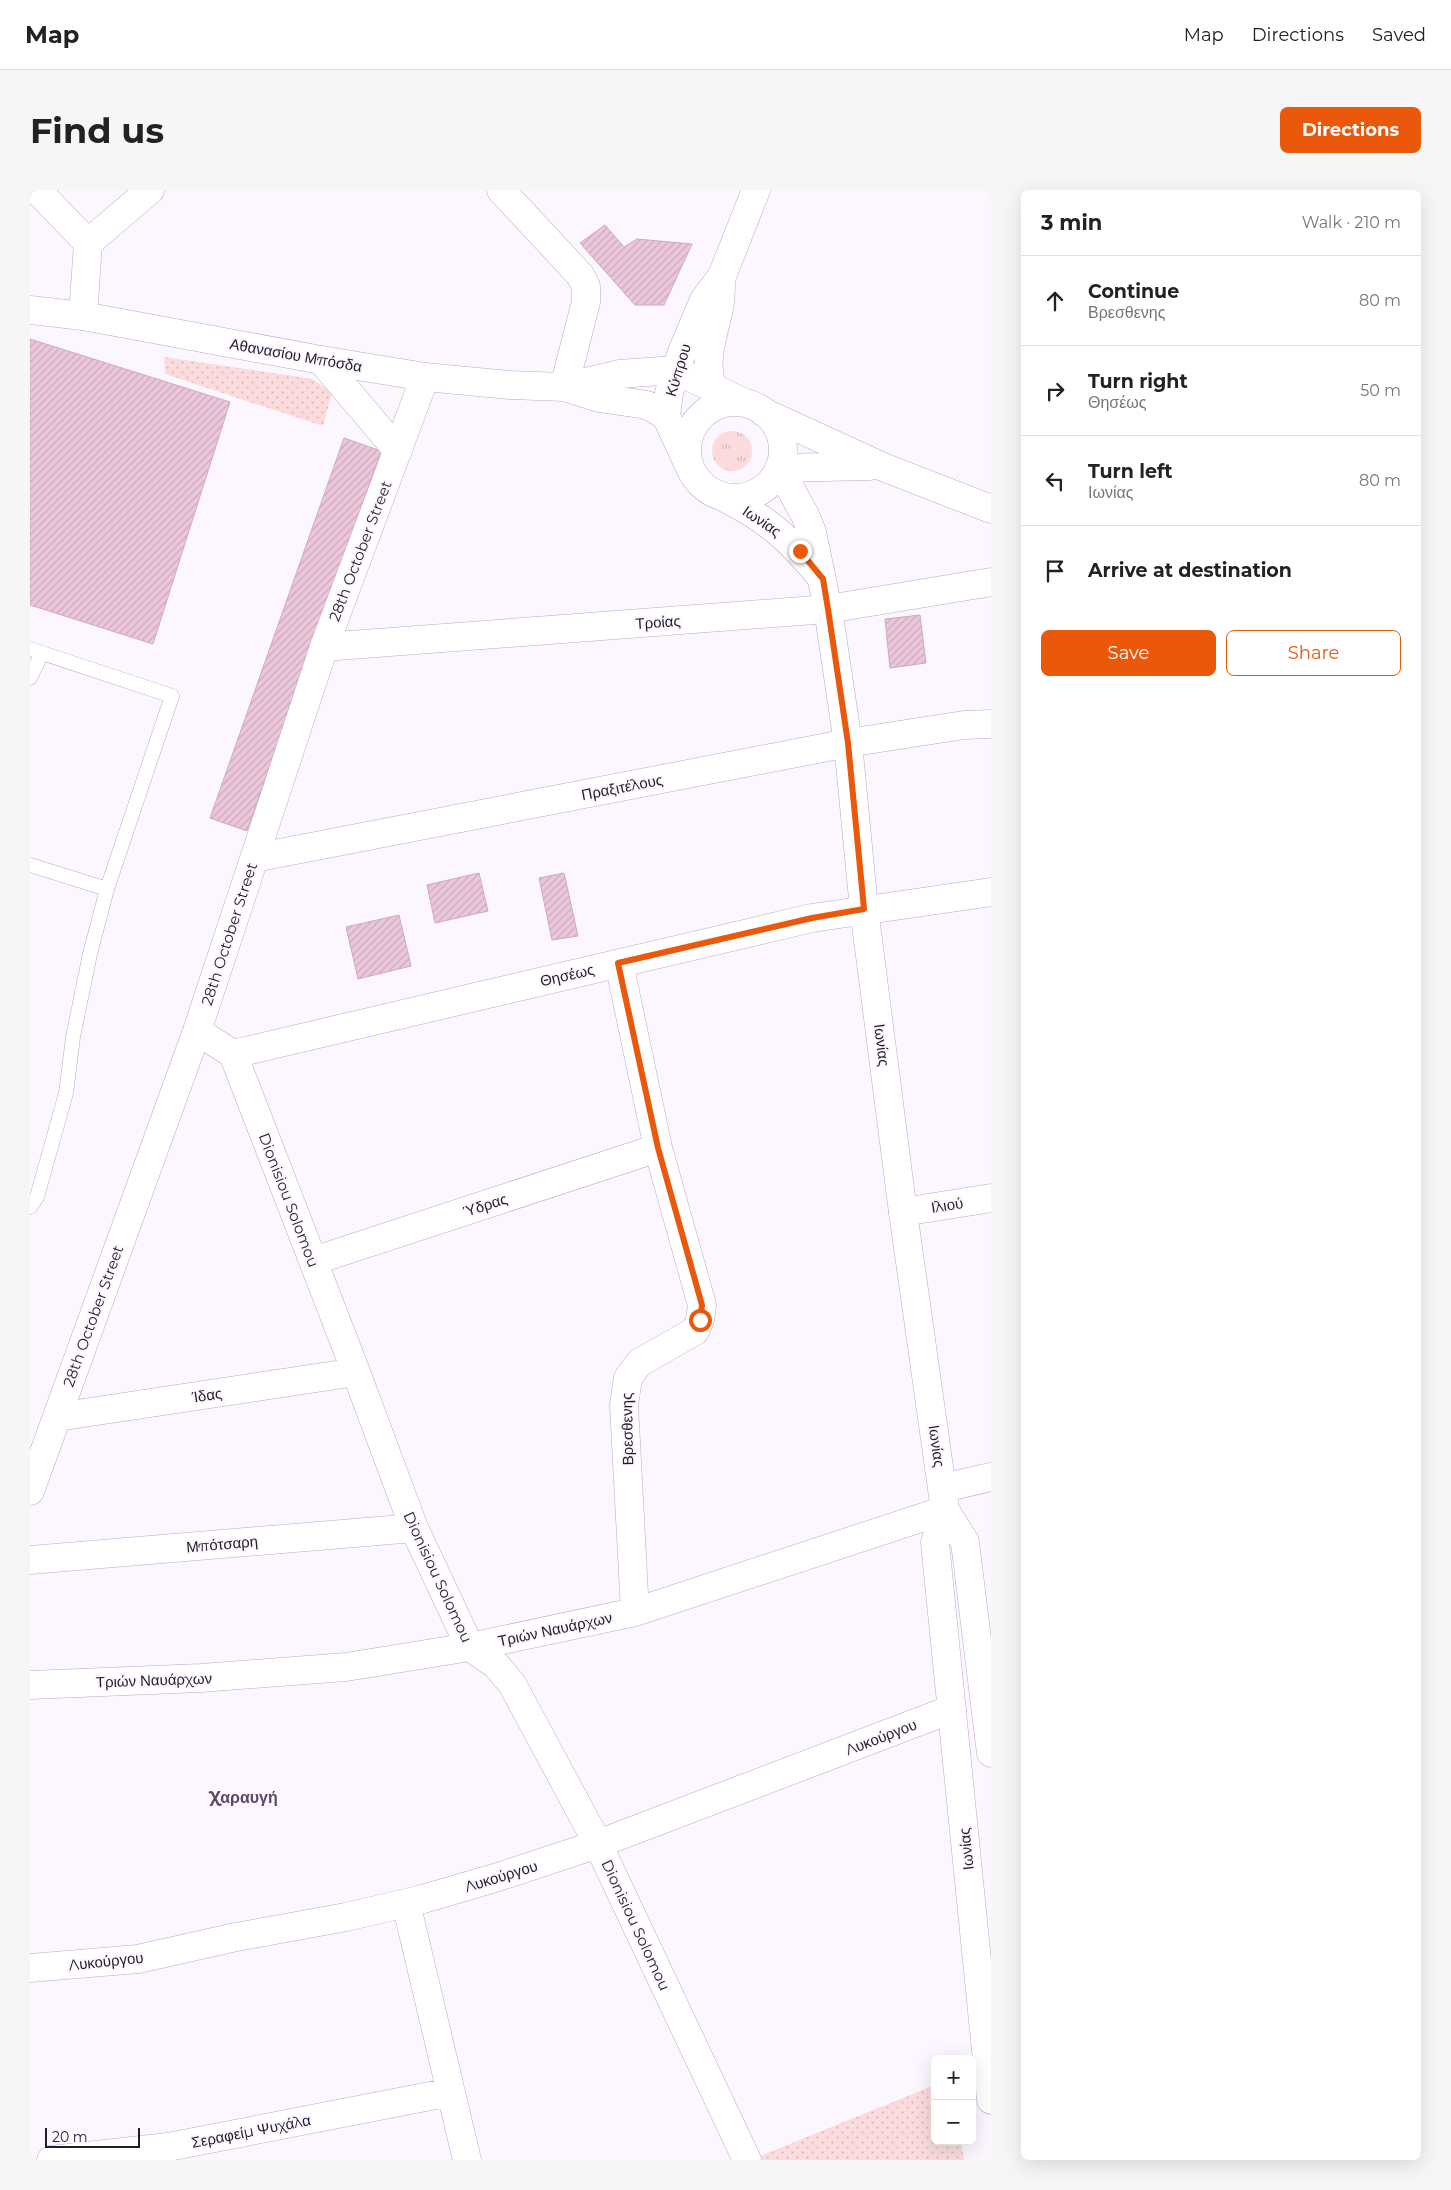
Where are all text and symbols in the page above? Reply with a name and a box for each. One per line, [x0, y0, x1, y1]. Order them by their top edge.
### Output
text: Map [25, 20, 79, 49]
text: Map [1184, 24, 1224, 46]
text: Directions [1252, 24, 1344, 46]
text: Saved [1372, 24, 1426, 46]
button: Directions [1280, 107, 1421, 153]
text: Find us [30, 109, 164, 152]
text: 3 min [1041, 210, 1102, 235]
text: Walk · 210 m [1302, 213, 1401, 232]
text: Continue [1088, 280, 1179, 303]
icon: ahead [1041, 287, 1069, 315]
text: 80 m [1359, 291, 1401, 310]
text: Βρεσθενης [1088, 303, 1165, 322]
street label: Αθανασίου Μπόσδα [228, 334, 364, 376]
street label: Κύπρου [661, 341, 695, 399]
text: Turn right [1088, 370, 1188, 393]
icon: right [1041, 377, 1069, 405]
text: 50 m [1360, 381, 1401, 400]
text: Θησέως [1088, 393, 1147, 412]
text: Turn left [1088, 460, 1173, 483]
icon: left [1041, 467, 1069, 495]
text: 80 m [1359, 471, 1401, 490]
street label: 28th October Street [324, 478, 396, 624]
text: Ιωνίας [1088, 483, 1133, 502]
street label: Ιωνίας [739, 501, 785, 541]
route end [789, 540, 812, 563]
icon: arrive [1041, 557, 1069, 585]
text: Arrive at destination [1088, 559, 1292, 582]
street label: Τροίας [635, 611, 681, 633]
button: Save [1041, 630, 1216, 676]
button: Share [1226, 630, 1401, 676]
street label: Πραξιτέλους [580, 770, 664, 804]
street label: 28th October Street [197, 860, 261, 1008]
street label: Θησέως [538, 960, 596, 990]
street label: Ιωνίας [870, 1023, 894, 1067]
street label: Dionisiou Solomou [255, 1130, 323, 1270]
street label: Ύδρας [460, 1189, 510, 1221]
street label: Ιλιού [930, 1193, 964, 1217]
street label: 28th October Street [59, 1243, 127, 1389]
route start [689, 1309, 712, 1332]
street label: Ίδας [190, 1384, 223, 1407]
street label: Βρεσθενης [617, 1393, 637, 1465]
street label: Ιωνίας [925, 1424, 949, 1468]
street label: Dionisiou Solomou [399, 1509, 477, 1645]
street label: Μπότσαρη [185, 1531, 259, 1557]
street label: Τριών Ναυάρχων [496, 1608, 614, 1650]
street label: Τριών Ναυάρχων [96, 1668, 212, 1692]
street label: Λυκούργου [843, 1715, 919, 1759]
district label: Χαραυγή [208, 1788, 278, 1807]
street label: Ιωνίας [954, 1827, 978, 1871]
street label: Λυκούργου [462, 1856, 540, 1896]
street label: Dionisiou Solomou [597, 1857, 675, 1993]
street label: Λυκούργου [68, 1948, 144, 1974]
map controls [931, 2055, 976, 2145]
button: + [931, 2055, 976, 2100]
button: − [931, 2100, 976, 2145]
street label: Σεραφείμ Ψυχάλα [190, 2110, 313, 2152]
scale bar [45, 2125, 140, 2148]
text: 20 m [52, 2128, 88, 2146]

